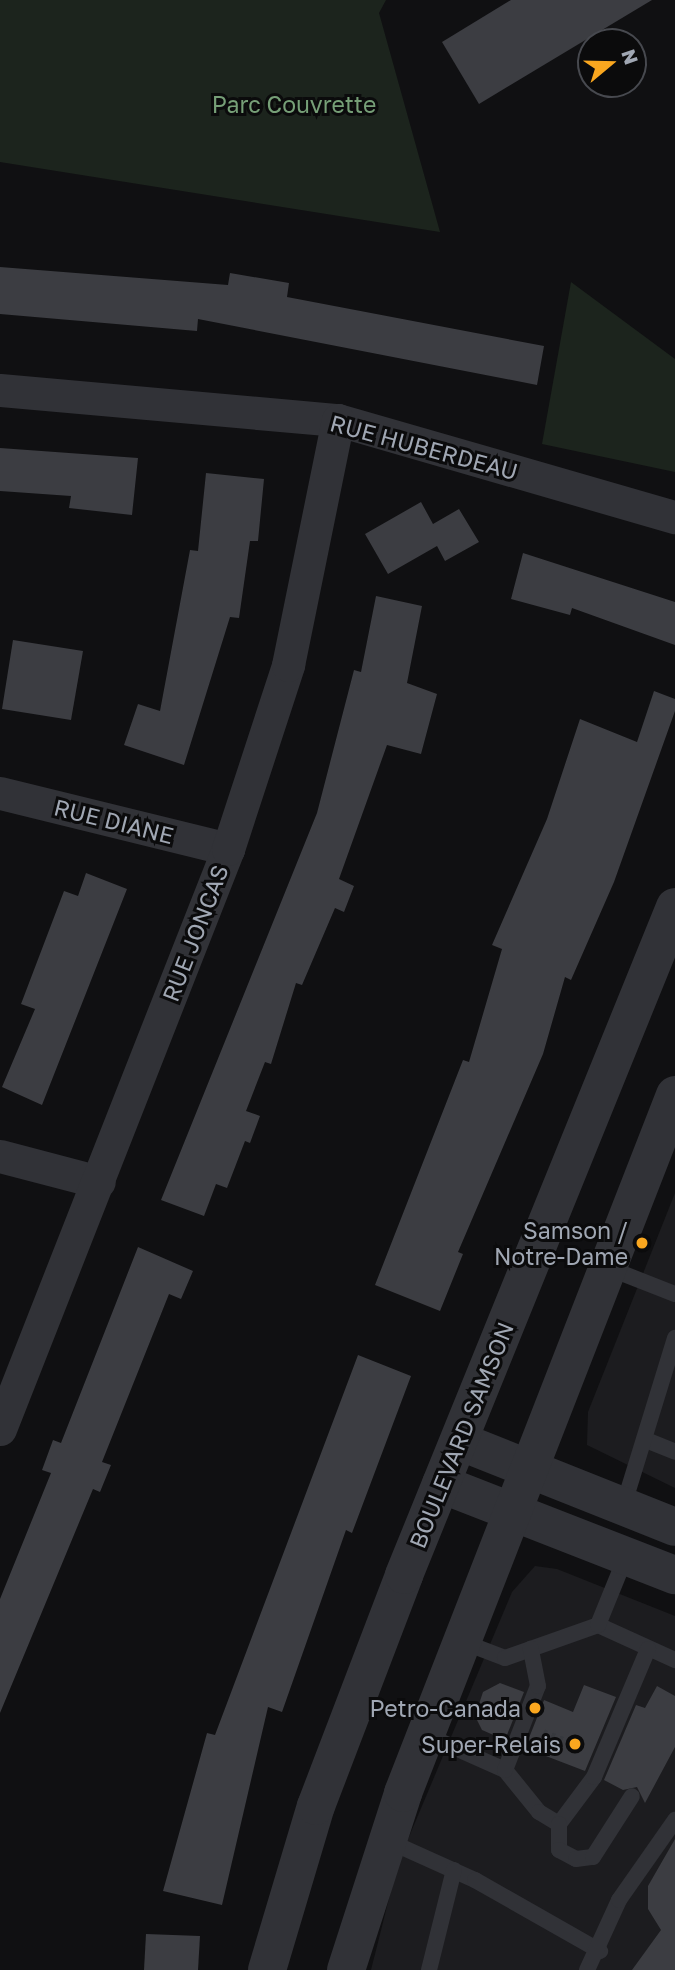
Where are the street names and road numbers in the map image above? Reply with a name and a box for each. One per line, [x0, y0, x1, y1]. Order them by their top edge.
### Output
street label: RUE HUBERDEAU [327, 409, 521, 485]
street label: RUE DIANE [51, 793, 177, 849]
street label: RUE JONCAS [156, 861, 234, 1005]
street label: BOULEVARD SAMSON [403, 1318, 519, 1552]

